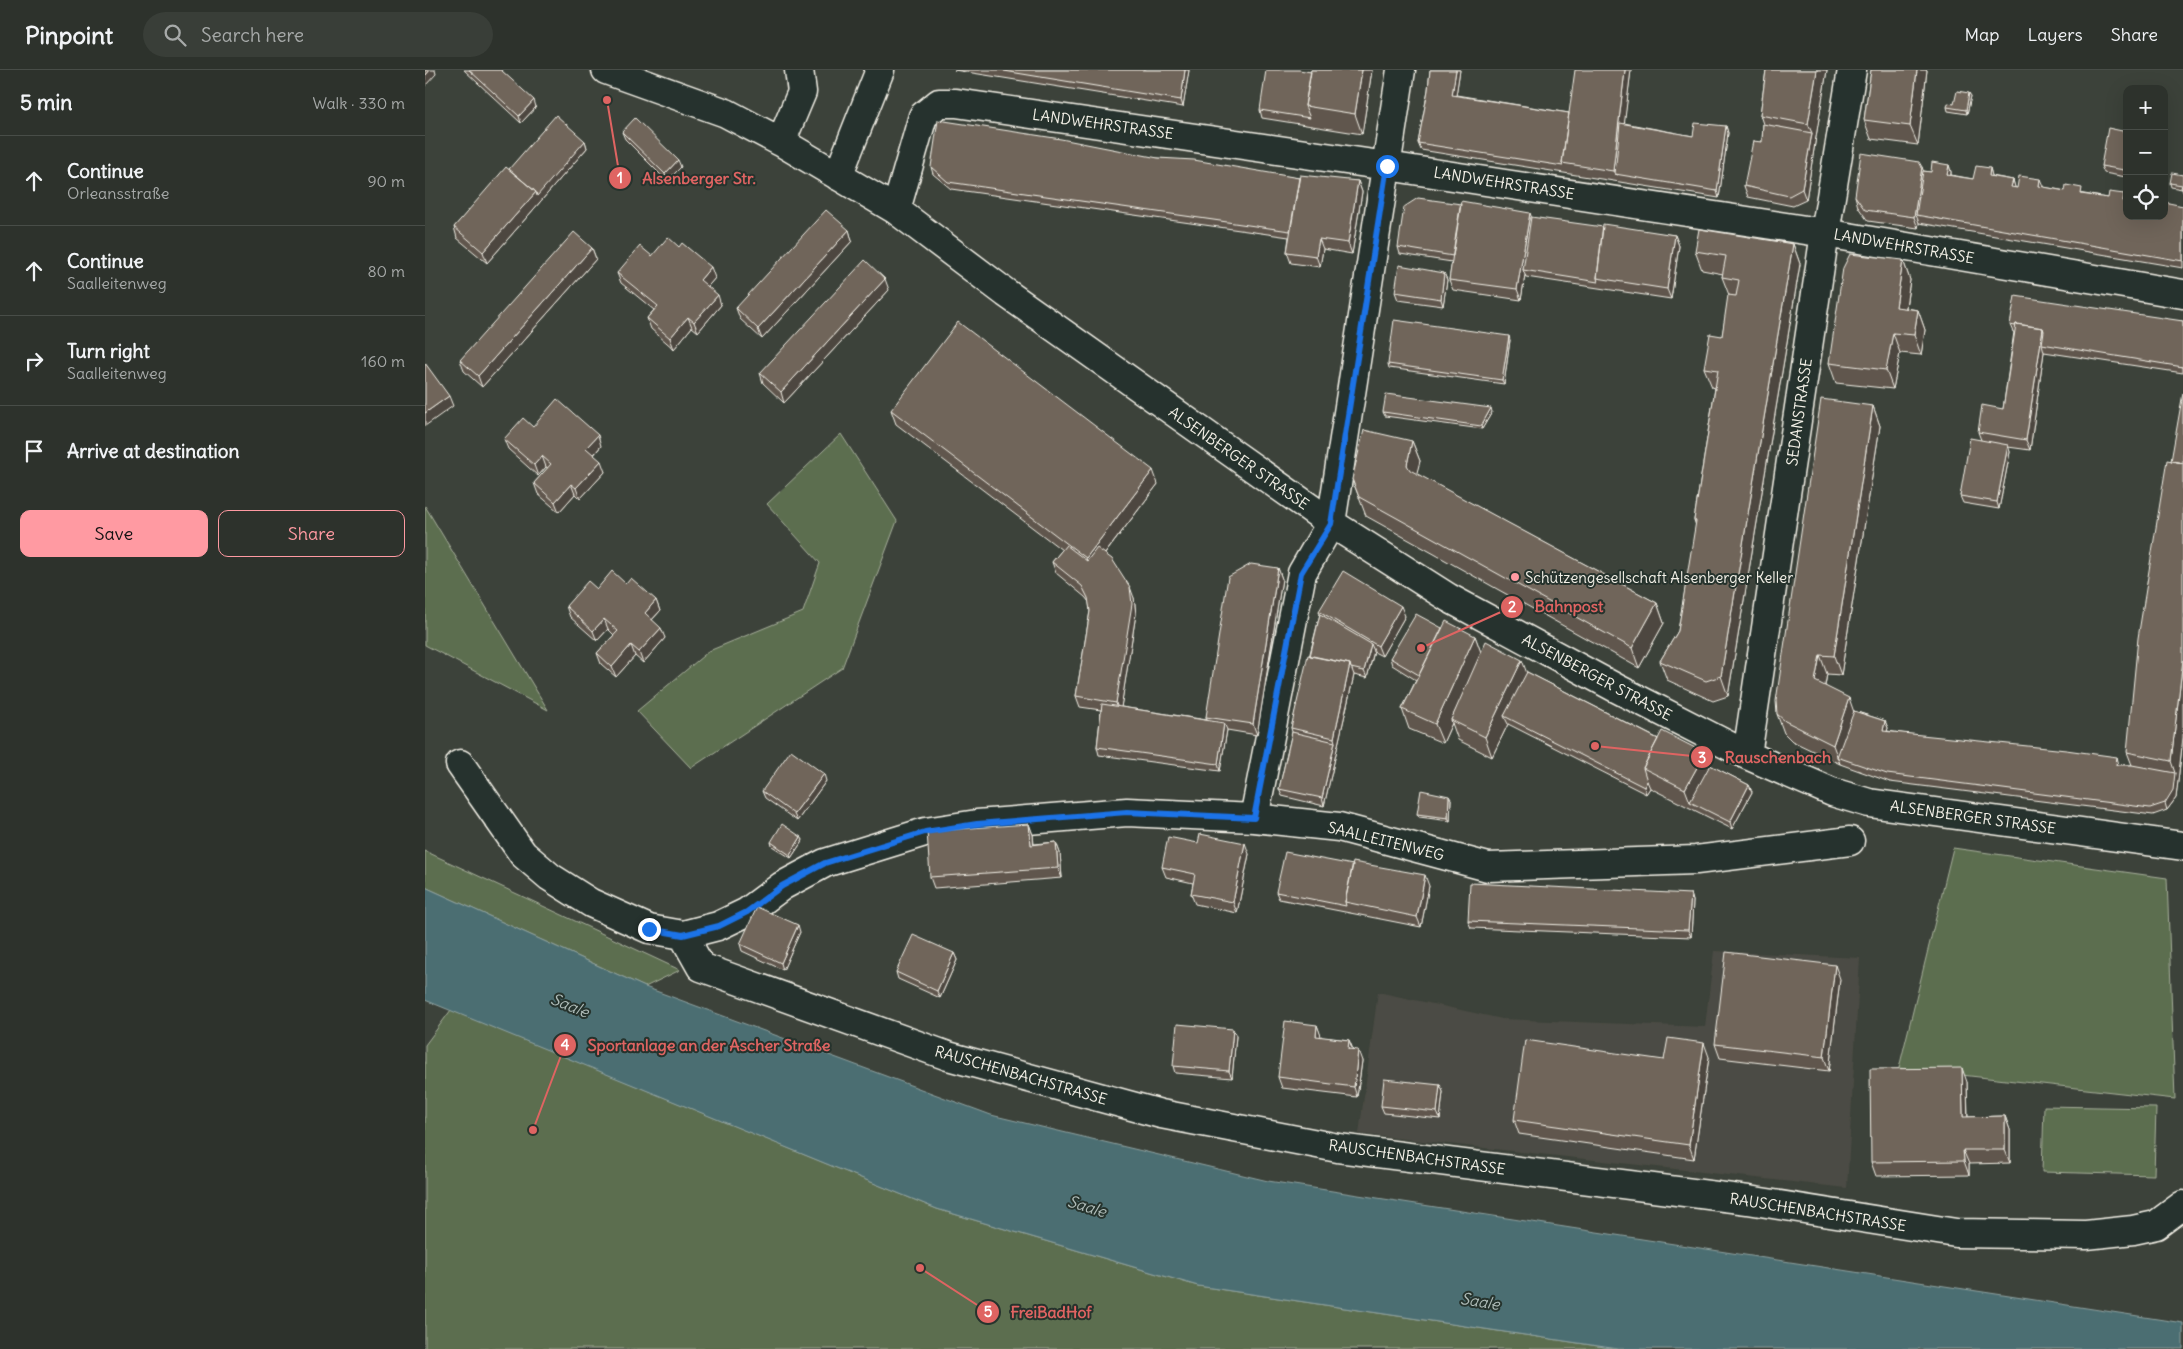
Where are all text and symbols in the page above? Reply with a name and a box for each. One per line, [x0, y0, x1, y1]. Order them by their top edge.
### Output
search box [143, 12, 493, 57]
text: Pinpoint [25, 20, 113, 50]
icon: search [161, 21, 189, 49]
text: Search here [201, 23, 304, 47]
text: Map [1964, 23, 1999, 46]
text: Layers [2027, 23, 2083, 46]
text: Share [2111, 23, 2158, 46]
map controls [2123, 85, 2168, 220]
button: + [2123, 85, 2168, 130]
text: 5 min [20, 89, 72, 116]
text: Walk · 330 m [312, 93, 405, 113]
street label: LANDWEHRSTRASSE [1031, 105, 1175, 143]
button: − [2123, 130, 2168, 175]
route start [1376, 155, 1399, 178]
text: Continue [67, 159, 144, 183]
callout: Alsenberger Str. [608, 162, 766, 193]
street label: LANDWEHRSTRASSE [1432, 162, 1576, 204]
icon: ahead [20, 167, 48, 195]
text: 1 [617, 168, 623, 187]
text: Alsenberger Str. [642, 168, 756, 189]
text: 90 m [367, 171, 405, 191]
button: locate [2123, 175, 2168, 220]
text: Orleansstraße [67, 183, 169, 203]
street label: LANDWEHRSTRASSE [1832, 224, 1976, 268]
text: Continue [67, 249, 144, 273]
icon: ahead [20, 257, 48, 285]
text: 80 m [367, 261, 405, 281]
text: Saalleitenweg [67, 273, 167, 293]
text: Turn right [67, 339, 150, 363]
icon: right [20, 347, 48, 375]
text: 160 m [361, 351, 405, 371]
street label: SEDANSTRASSE [1782, 357, 1816, 467]
text: Saalleitenweg [67, 363, 167, 383]
street label: ALSENBERGER STRASSE [1165, 402, 1313, 514]
icon: arrive [20, 437, 48, 465]
text: Arrive at destination [67, 439, 240, 463]
button: Save [20, 510, 208, 557]
button: Share [218, 510, 405, 557]
place label: Schützengesellschaft Alsenberger Keller [1525, 568, 1793, 587]
marker: Schützengesellschaft Alsenberger Keller [1509, 571, 1521, 583]
callout: Bahnpost [1499, 591, 1613, 622]
text: Bahnpost [1535, 596, 1604, 617]
text: 2 [1508, 597, 1516, 616]
street label: ALSENBERGER STRASSE [1519, 629, 1675, 725]
callout: Rauschenbach [1690, 742, 1841, 773]
text: Rauschenbach [1725, 747, 1831, 767]
text: 3 [1698, 748, 1706, 767]
street label: ALSENBERGER STRASSE [1889, 796, 2057, 838]
street label: SAALLEITENWEG [1326, 817, 1446, 865]
route end [638, 918, 661, 941]
water label: Saale [548, 988, 593, 1022]
callout: Sportanlage an der Ascher Straße [553, 1029, 840, 1060]
text: 4 [561, 1035, 570, 1054]
text: Sportanlage an der Ascher Straße [588, 1035, 831, 1056]
street label: RAUSCHENBACHSTRASSE [933, 1041, 1109, 1109]
street label: RAUSCHENBACHSTRASSE [1327, 1135, 1507, 1179]
street label: RAUSCHENBACHSTRASSE [1728, 1189, 1908, 1235]
water label: Saale [1065, 1191, 1110, 1222]
water label: Saale [1459, 1288, 1502, 1314]
callout: FreiBadHof [975, 1297, 1102, 1328]
text: 5 [984, 1302, 993, 1321]
text: FreiBadHof [1010, 1302, 1092, 1322]

